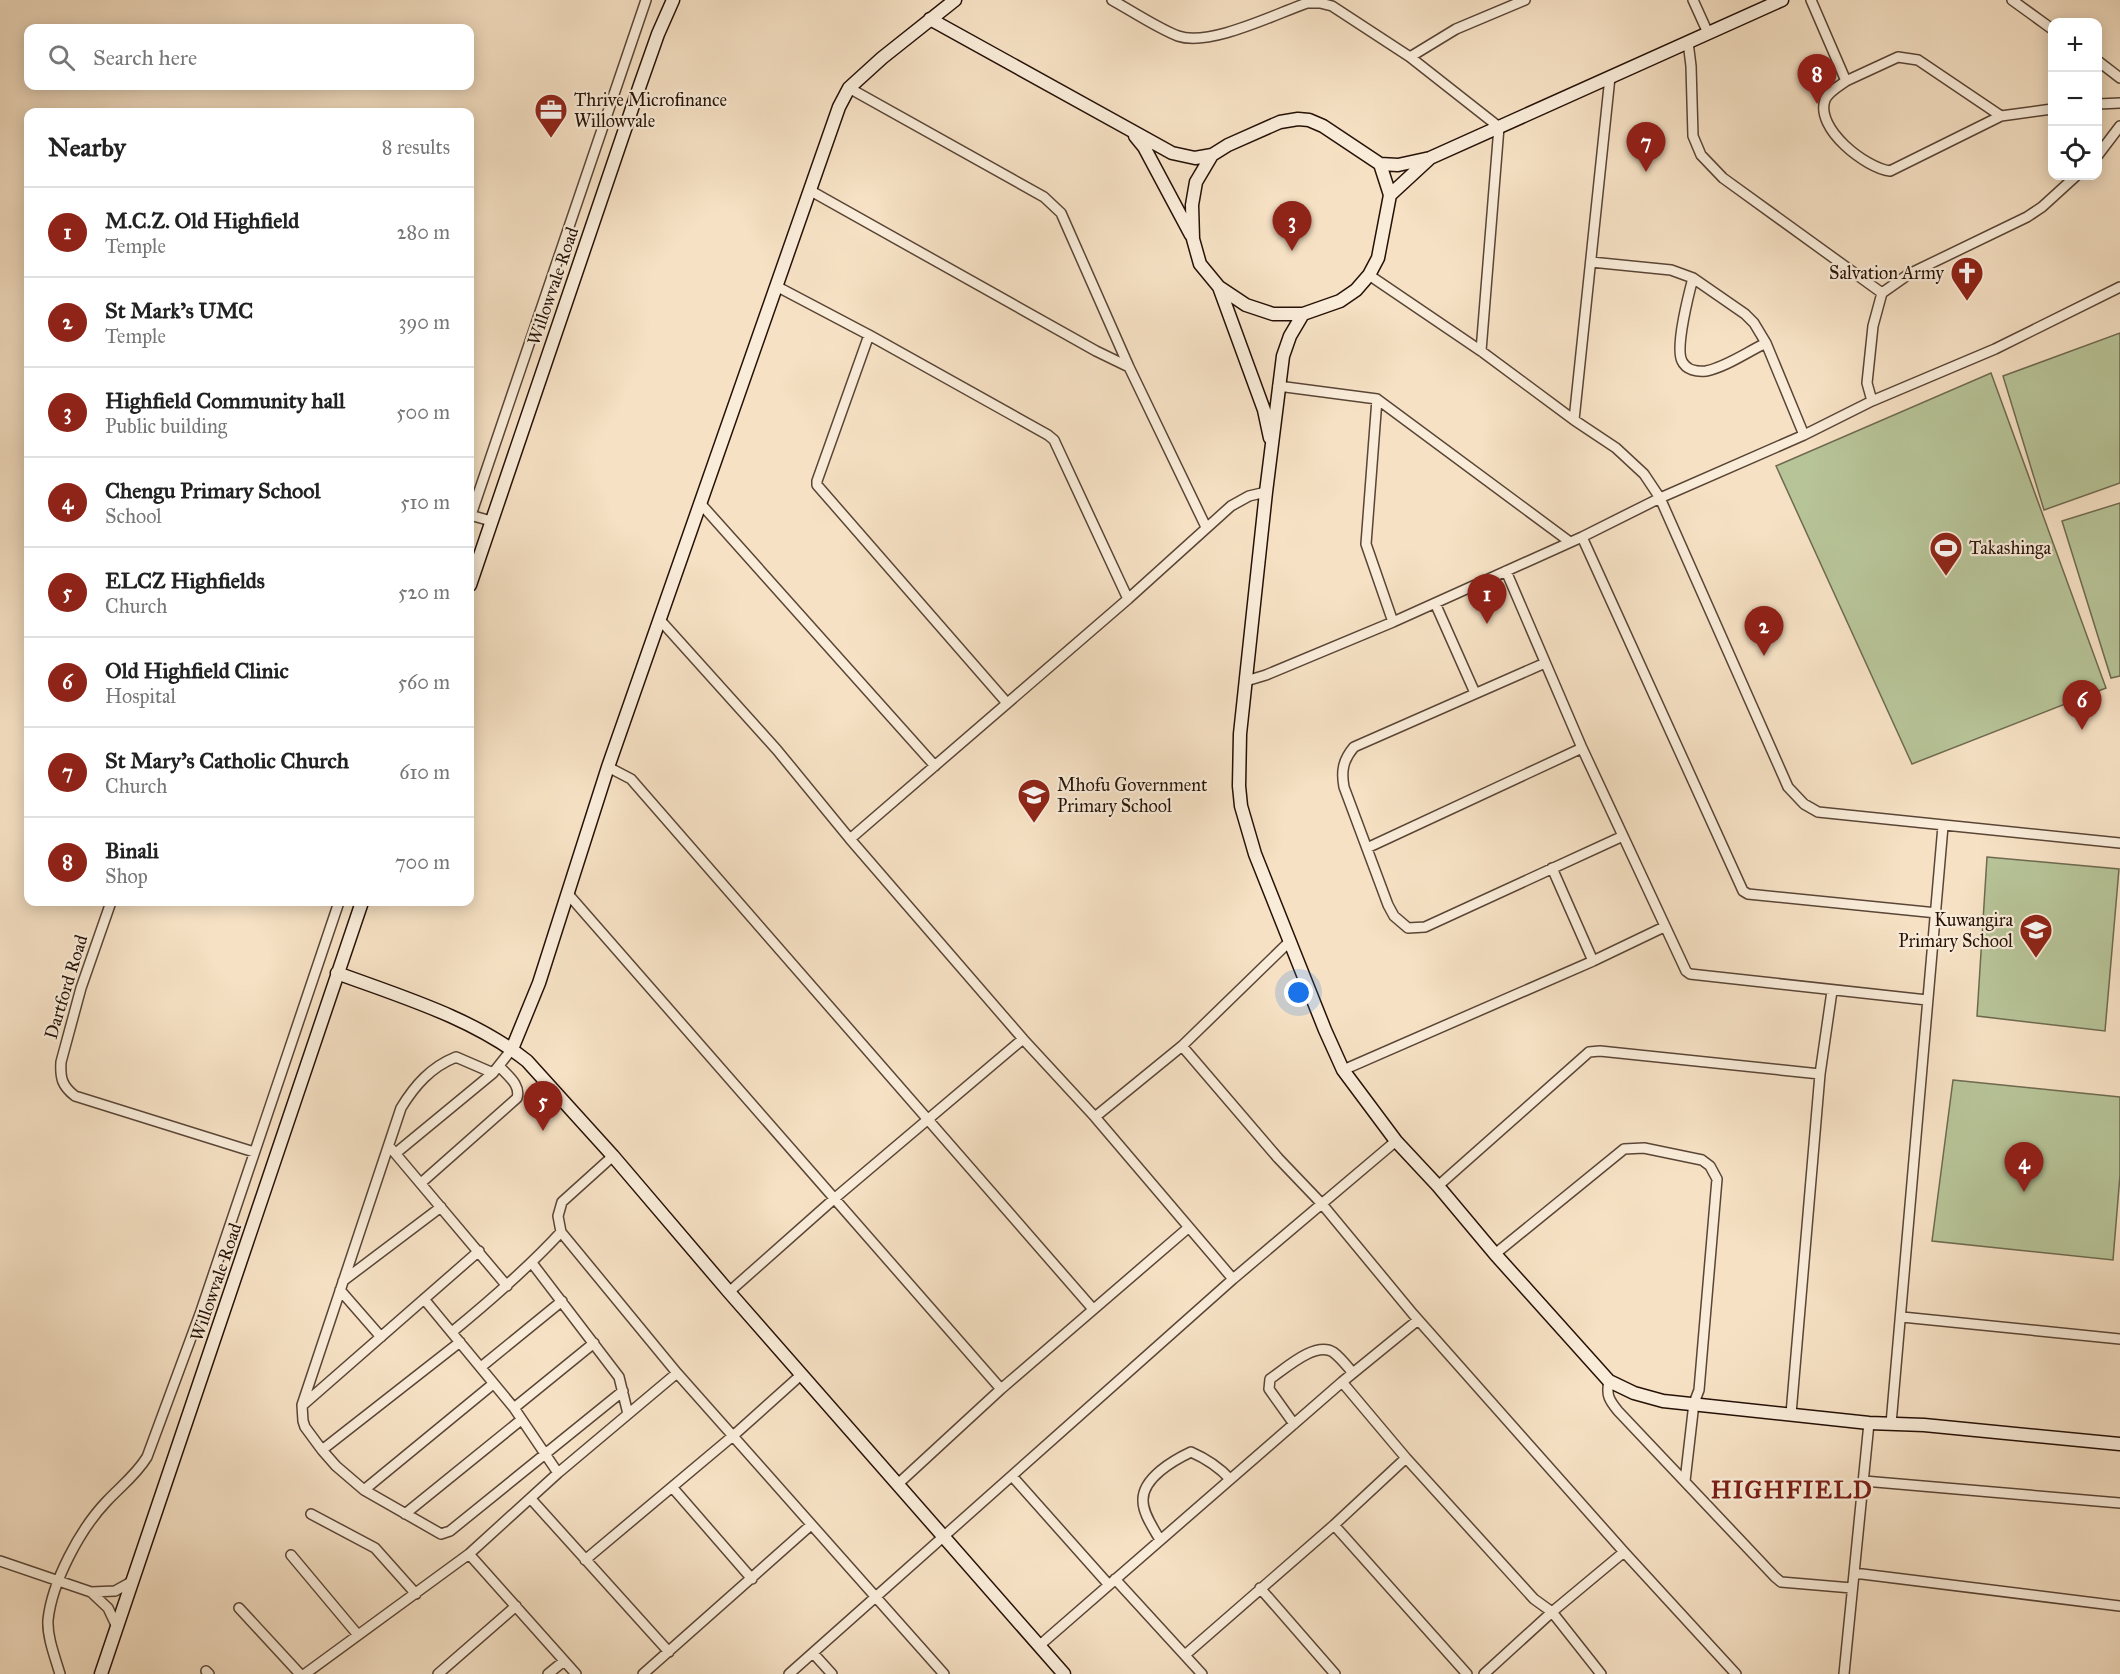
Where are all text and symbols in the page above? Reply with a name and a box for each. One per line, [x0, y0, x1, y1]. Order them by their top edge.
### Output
map controls [2048, 18, 2102, 180]
button: + [2048, 18, 2102, 72]
search box [24, 24, 474, 90]
icon: search [45, 41, 78, 74]
text: Search here [93, 44, 197, 71]
pin: 8 [1798, 54, 1836, 104]
button: − [2048, 72, 2102, 126]
place label: Thrive Microfinance Willowvale [574, 89, 727, 132]
office icon: Thrive Microfinance Willowvale [533, 92, 569, 139]
pin: 7 [1626, 122, 1666, 172]
button: locate [2048, 126, 2102, 180]
text: Nearby [48, 131, 126, 163]
text: 8 results [382, 135, 450, 159]
pin: 3 [1272, 202, 1312, 251]
text: M.C.Z. Old Highfield [105, 207, 299, 234]
text: 1 [64, 220, 71, 244]
text: 280 m [397, 220, 450, 244]
street label: Willowvale Road [523, 224, 583, 348]
text: Temple [105, 234, 166, 258]
church icon: Salvation Army [1949, 255, 1985, 302]
place label: Salvation Army [1829, 262, 1945, 284]
text: St Mark's UMC [105, 297, 253, 324]
text: 2 [63, 310, 72, 334]
text: 390 m [399, 310, 450, 334]
text: Temple [105, 324, 166, 348]
text: Highfield Community hall [105, 387, 345, 414]
text: 3 [64, 400, 72, 424]
text: 500 m [396, 400, 450, 424]
text: Public building [105, 414, 227, 438]
text: Chengu Primary School [105, 477, 320, 504]
text: 4 [62, 490, 73, 514]
text: 510 m [400, 490, 450, 514]
text: School [105, 504, 162, 528]
sports icon: Takashinga [1928, 530, 1964, 577]
place label: Takashinga [1969, 537, 2051, 560]
text: ELCZ Highfields [105, 567, 265, 594]
pin: 1 [1468, 574, 1506, 624]
text: 5 [63, 580, 72, 604]
text: 520 m [398, 580, 450, 604]
text: Church [105, 594, 167, 618]
pin: 2 [1744, 606, 1784, 656]
text: Old Highfield Clinic [105, 657, 289, 684]
text: 6 [62, 670, 73, 694]
text: 560 m [398, 670, 450, 694]
pin: 6 [2062, 680, 2102, 730]
text: Hospital [105, 684, 176, 708]
text: St Mary's Catholic Church [105, 747, 349, 774]
text: 7 [62, 760, 73, 784]
text: 610 m [399, 760, 450, 784]
text: Church [105, 774, 167, 798]
place label: Mhofu Government Primary School [1057, 774, 1208, 817]
school or university icon: Mhofu Government Primary School [1016, 777, 1052, 824]
text: Binali [105, 837, 159, 864]
text: 8 [62, 850, 73, 874]
text: 700 m [395, 850, 450, 874]
text: Shop [105, 864, 148, 888]
place label: Kuwangira Primary School [1898, 909, 2013, 952]
school or university icon: Kuwangira Primary School [2018, 912, 2054, 959]
street label: Dartford Road [40, 932, 92, 1042]
your location [1284, 978, 1313, 1007]
pin: 5 [524, 1082, 562, 1131]
pin: 4 [2004, 1142, 2044, 1192]
street label: Willowvale Road [186, 1220, 246, 1344]
district label: HIGHFIELD [1711, 1475, 1873, 1505]

